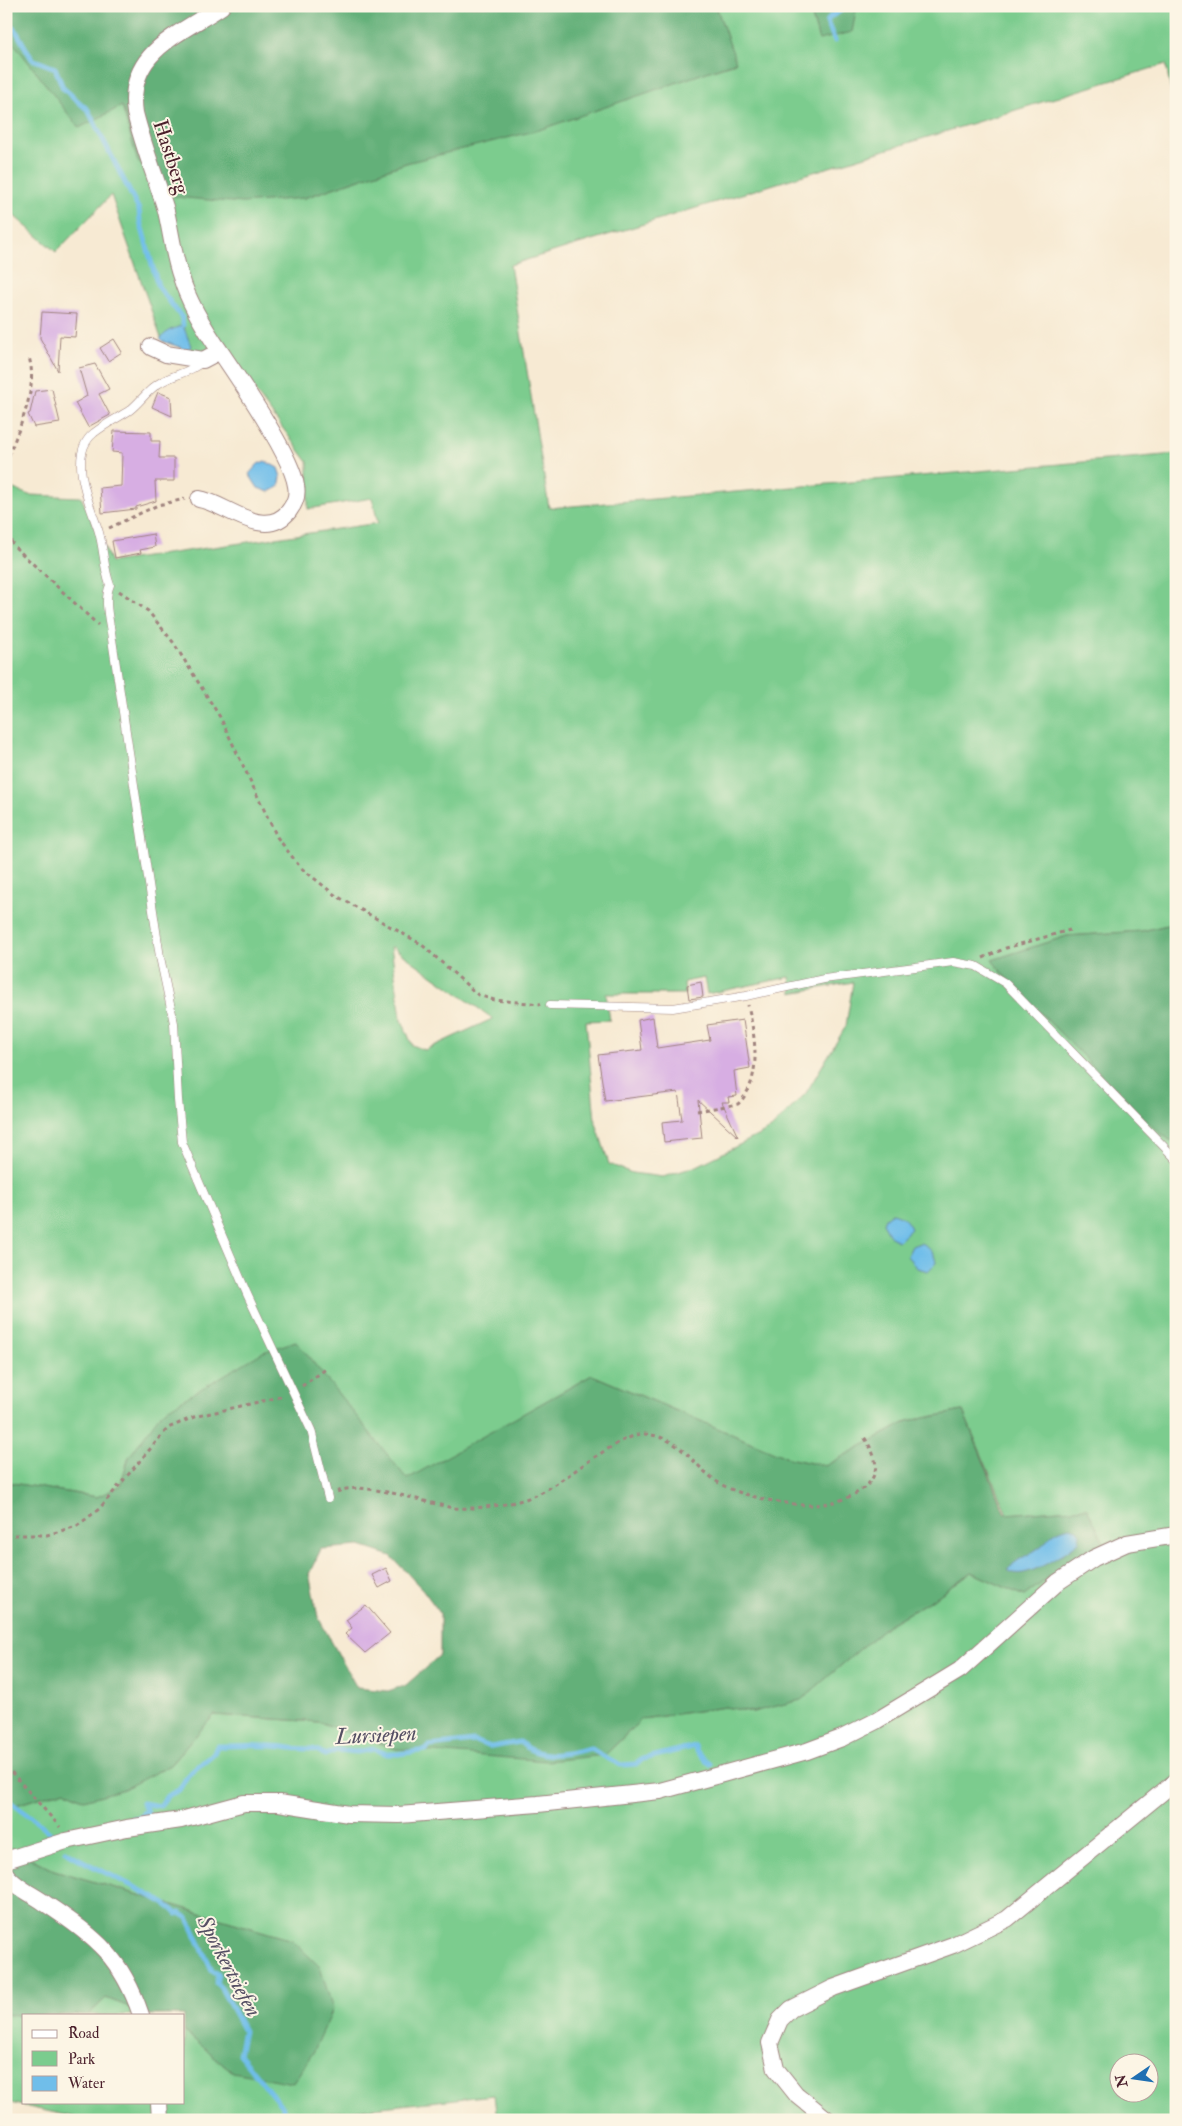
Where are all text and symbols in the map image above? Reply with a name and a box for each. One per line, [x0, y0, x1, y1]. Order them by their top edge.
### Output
street label: Hastberg [146, 116, 196, 198]
water label: Lursiepen [334, 1719, 417, 1751]
water label: Sporkertsiefen [190, 1909, 267, 2022]
legend [22, 2014, 185, 2104]
text: Road [68, 2024, 100, 2043]
text: Park [68, 2050, 95, 2069]
north arrow [1110, 2054, 1160, 2104]
text: N [1112, 2072, 1132, 2090]
text: Water [67, 2074, 105, 2093]

